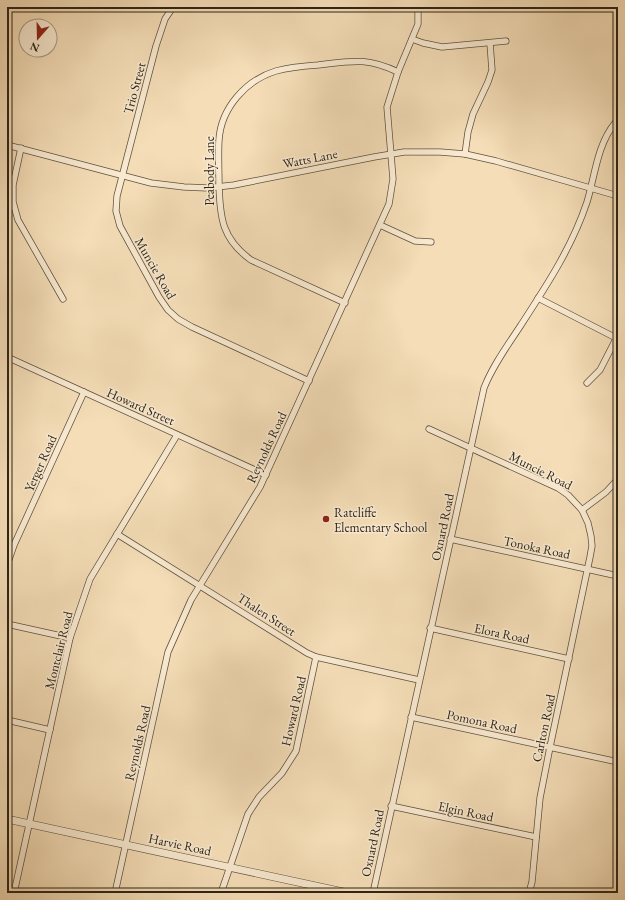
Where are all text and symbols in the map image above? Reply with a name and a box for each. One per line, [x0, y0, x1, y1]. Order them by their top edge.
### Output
north arrow [18, 18, 58, 58]
text: N [28, 39, 41, 55]
street label: Trio Street [119, 61, 149, 116]
street label: Peabody Lane [201, 136, 218, 206]
street label: Watts Lane [281, 145, 339, 172]
street label: Muncie Road [131, 234, 180, 303]
street label: Howard Street [104, 384, 177, 429]
street label: Reynolds Road [243, 408, 291, 486]
street label: Yerger Road [20, 432, 61, 494]
street label: Muncie Road [506, 447, 576, 494]
street label: Oxnard Road [427, 492, 458, 562]
place label: Ratcliffe Elementary School [334, 504, 427, 536]
marker: Ratcliffe Elementary School [321, 514, 331, 524]
street label: Tonoka Road [502, 532, 572, 563]
street label: Thalen Street [234, 589, 299, 640]
street label: Montclair Road [41, 609, 76, 691]
street label: Elora Road [473, 619, 532, 648]
street label: Howard Road [277, 674, 310, 748]
street label: Carlton Road [528, 692, 559, 764]
street label: Reynolds Road [121, 703, 155, 782]
street label: Pomona Road [445, 706, 519, 737]
street label: Elgin Road [437, 797, 495, 826]
street label: Oxnard Road [357, 808, 388, 878]
street label: Harvie Road [147, 830, 213, 860]

